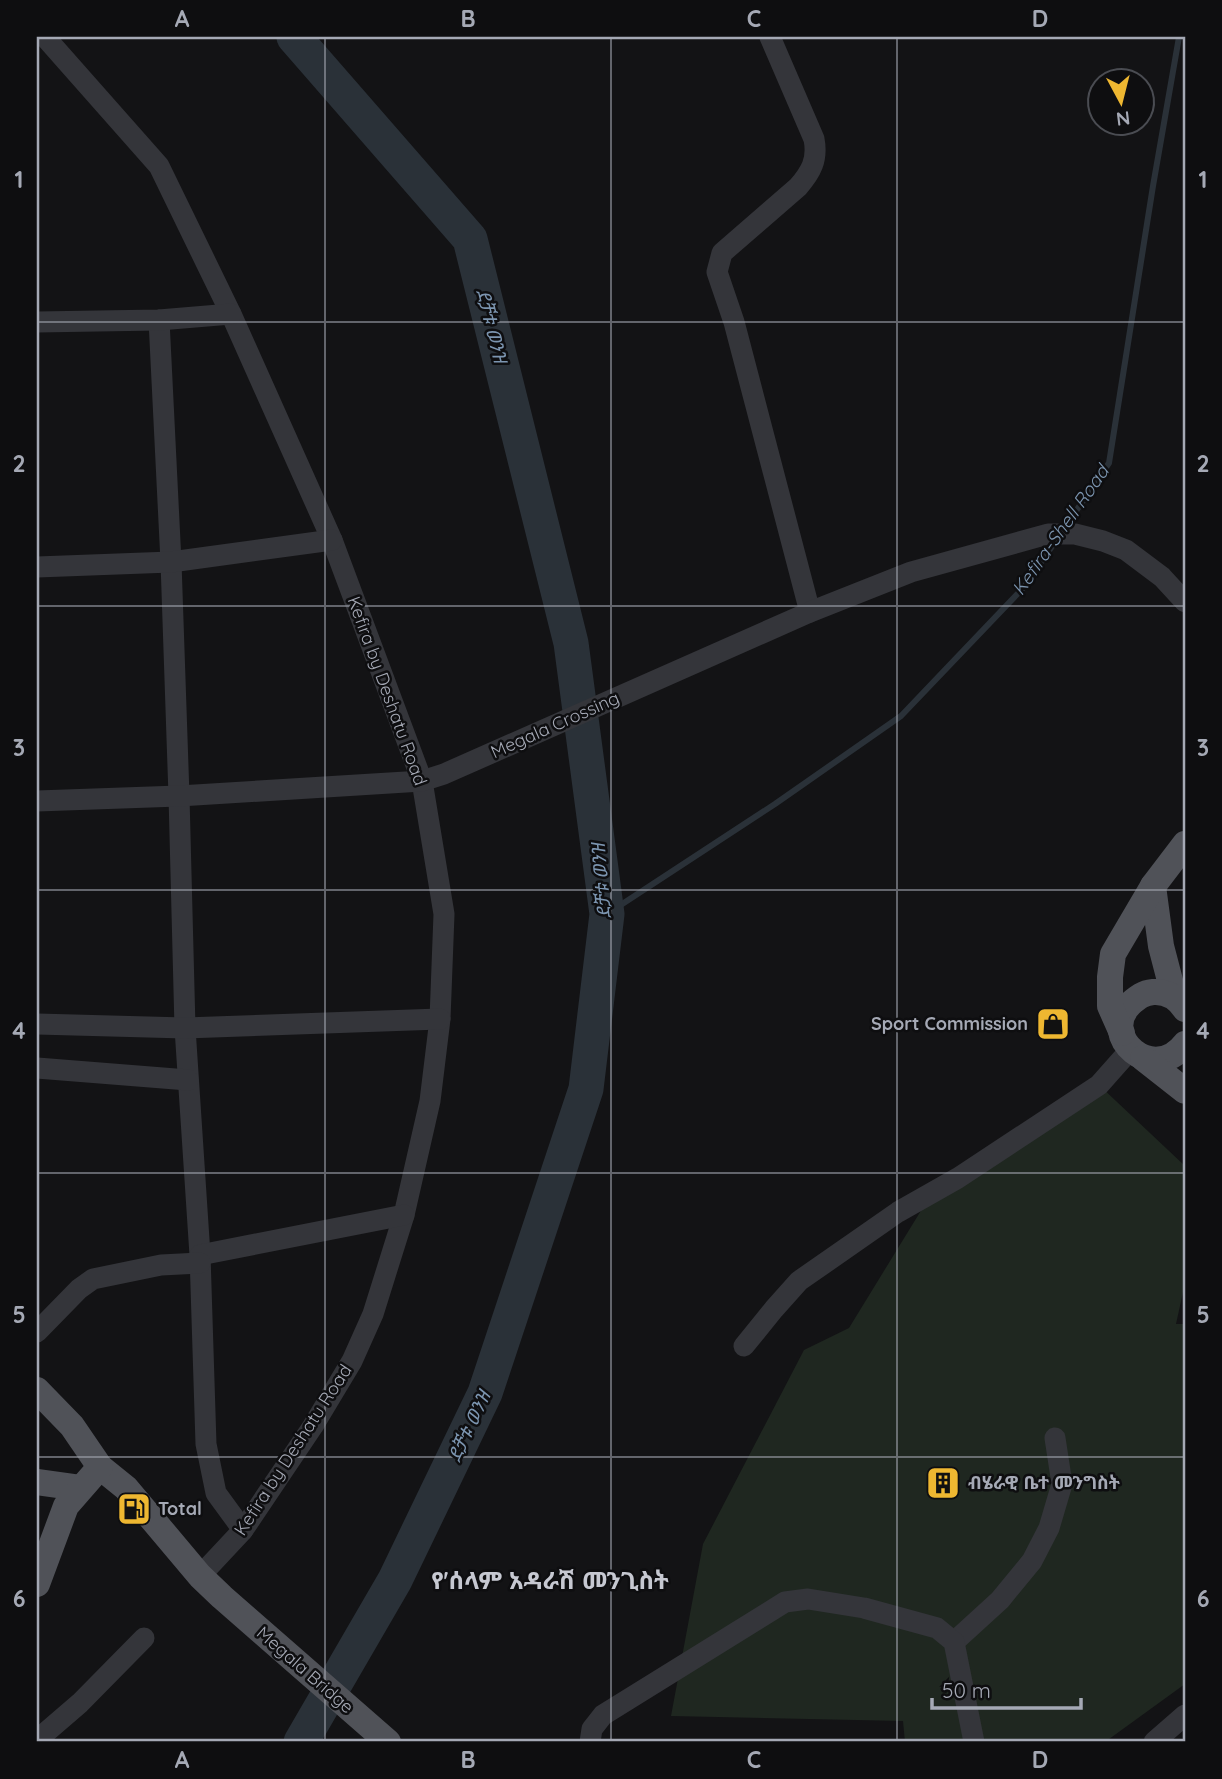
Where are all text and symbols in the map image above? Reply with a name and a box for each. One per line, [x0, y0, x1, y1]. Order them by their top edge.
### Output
text: A [175, 4, 190, 33]
text: B [460, 4, 476, 33]
text: C [747, 4, 761, 33]
text: D [1032, 4, 1048, 33]
north arrow [1086, 66, 1156, 136]
text: N [1115, 106, 1131, 132]
text: 1 [15, 165, 23, 194]
text: 1 [1199, 165, 1207, 194]
water label: ደቻቱ ወንዝ [471, 286, 513, 368]
text: 2 [12, 449, 26, 478]
text: 2 [1196, 449, 1210, 478]
water label: Kefira-Shell Road [1006, 458, 1115, 600]
street label: Kefira by Deshatu Road [343, 593, 432, 789]
street label: Megala Crossing [487, 686, 623, 763]
text: 3 [13, 733, 25, 762]
text: 3 [1197, 733, 1209, 762]
water label: ደቻቱ ወንዝ [586, 840, 616, 920]
shop icon: Sport Commission [1034, 1005, 1072, 1043]
place label: Sport Commission [871, 1012, 1028, 1035]
text: 4 [12, 1016, 26, 1045]
text: 4 [1196, 1016, 1210, 1045]
text: 5 [12, 1300, 26, 1329]
text: 5 [1196, 1300, 1210, 1329]
street label: Kefira by Deshatu Road [229, 1360, 357, 1540]
water label: ደቻቱ ወንዝ [442, 1385, 497, 1465]
building icon: ብሄራዊ ቤተ መንግስት [924, 1464, 962, 1502]
place label: ብሄራዊ ቤተ መንግስት [968, 1471, 1120, 1494]
fuel station icon: Total [115, 1490, 153, 1528]
place label: Total [158, 1497, 202, 1520]
district label: የ'ሰላም አዳራሽ መንጊስት [431, 1565, 669, 1595]
text: 6 [13, 1584, 25, 1613]
text: 6 [1197, 1584, 1209, 1613]
street label: Megala Bridge [252, 1621, 359, 1718]
scale bar [932, 1667, 1080, 1711]
text: 50 m [942, 1677, 991, 1703]
text: A [175, 1745, 190, 1774]
text: B [460, 1745, 476, 1774]
text: C [747, 1745, 761, 1774]
text: D [1032, 1745, 1048, 1774]

